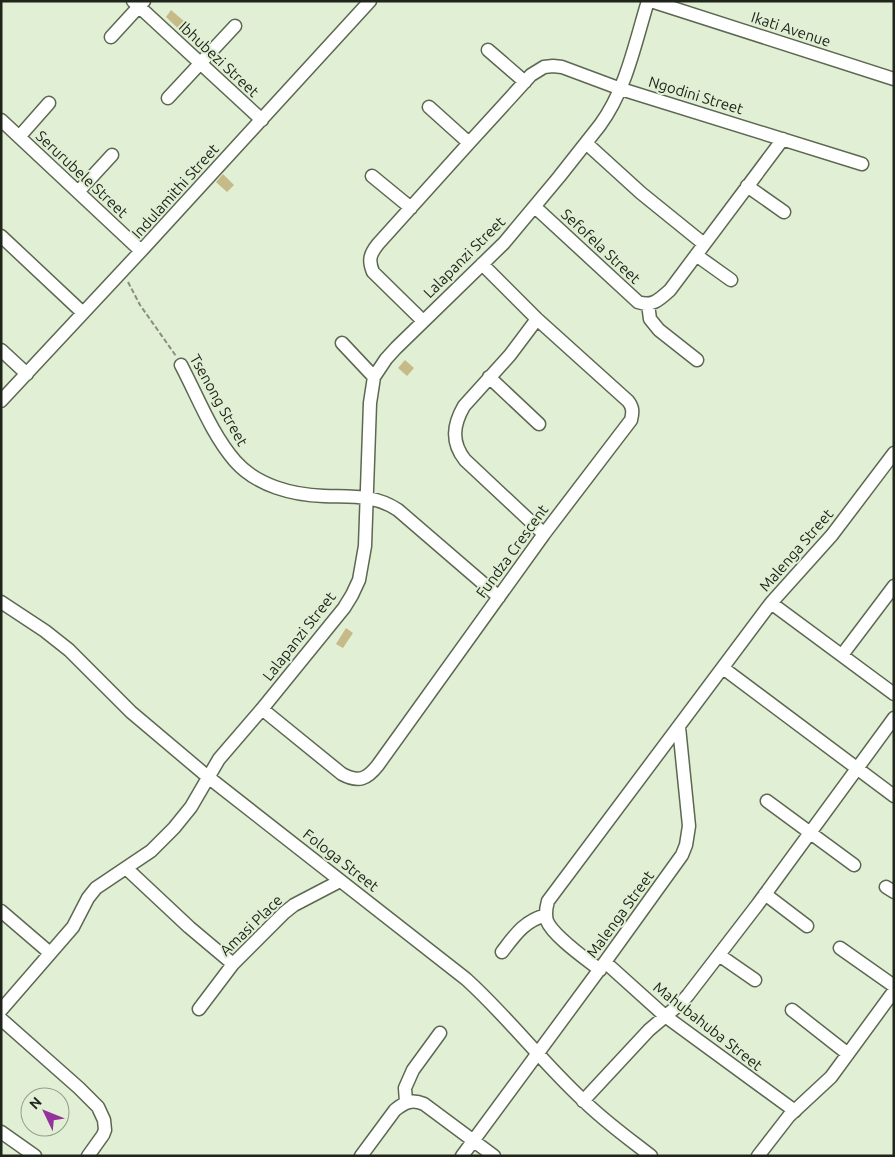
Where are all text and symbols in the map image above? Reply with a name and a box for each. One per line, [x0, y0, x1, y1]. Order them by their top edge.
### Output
street label: Ikati Avenue [749, 8, 833, 50]
street label: Ibhubezi Street [176, 18, 262, 100]
street label: Ngodini Street [647, 73, 745, 117]
street label: Serurubele Street [33, 127, 131, 221]
street label: Indulamithi Street [128, 140, 222, 242]
street label: Sefofela Street [558, 205, 644, 287]
street label: Lalapanzi Street [420, 213, 508, 301]
street label: Tsenong Street [187, 351, 251, 449]
street label: Fundza Crescent [473, 501, 552, 601]
street label: Malenga Street [756, 505, 836, 595]
street label: Lalapanzi Street [259, 588, 339, 684]
street label: Fologa Street [300, 825, 382, 895]
street label: Malenga Street [583, 867, 657, 961]
street label: Amasi Place [216, 891, 286, 959]
street label: Mahubahuba Street [650, 978, 766, 1074]
north arrow [20, 1087, 70, 1137]
text: N [26, 1094, 45, 1112]

